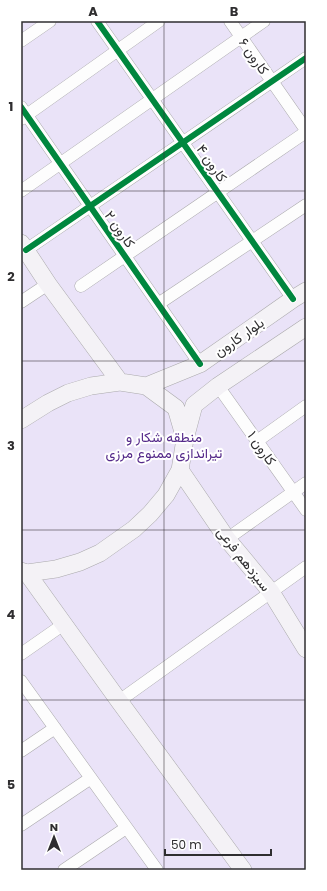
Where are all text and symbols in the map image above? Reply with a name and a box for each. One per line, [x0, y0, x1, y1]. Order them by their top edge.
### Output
text: A [88, 2, 98, 21]
text: B [230, 2, 239, 21]
street label: کارون ۶ [234, 34, 274, 78]
text: 1 [9, 97, 13, 116]
street label: کارون ۴ [192, 140, 232, 186]
street label: کارون ۲ [100, 206, 140, 252]
text: 2 [7, 267, 15, 286]
street label: بلوار کارون [210, 313, 268, 361]
park label: منطقه شکار و تیراندازی ممنوع مرزی [106, 427, 222, 464]
street label: کارون ۱ [243, 427, 281, 469]
text: 3 [7, 436, 15, 455]
street label: سیزدهم فرعی [212, 522, 276, 596]
text: 4 [7, 605, 16, 624]
text: 5 [7, 775, 15, 794]
north arrow [34, 817, 74, 857]
text: N [50, 819, 58, 835]
scale bar [165, 831, 271, 857]
text: 50 m [171, 836, 202, 853]

